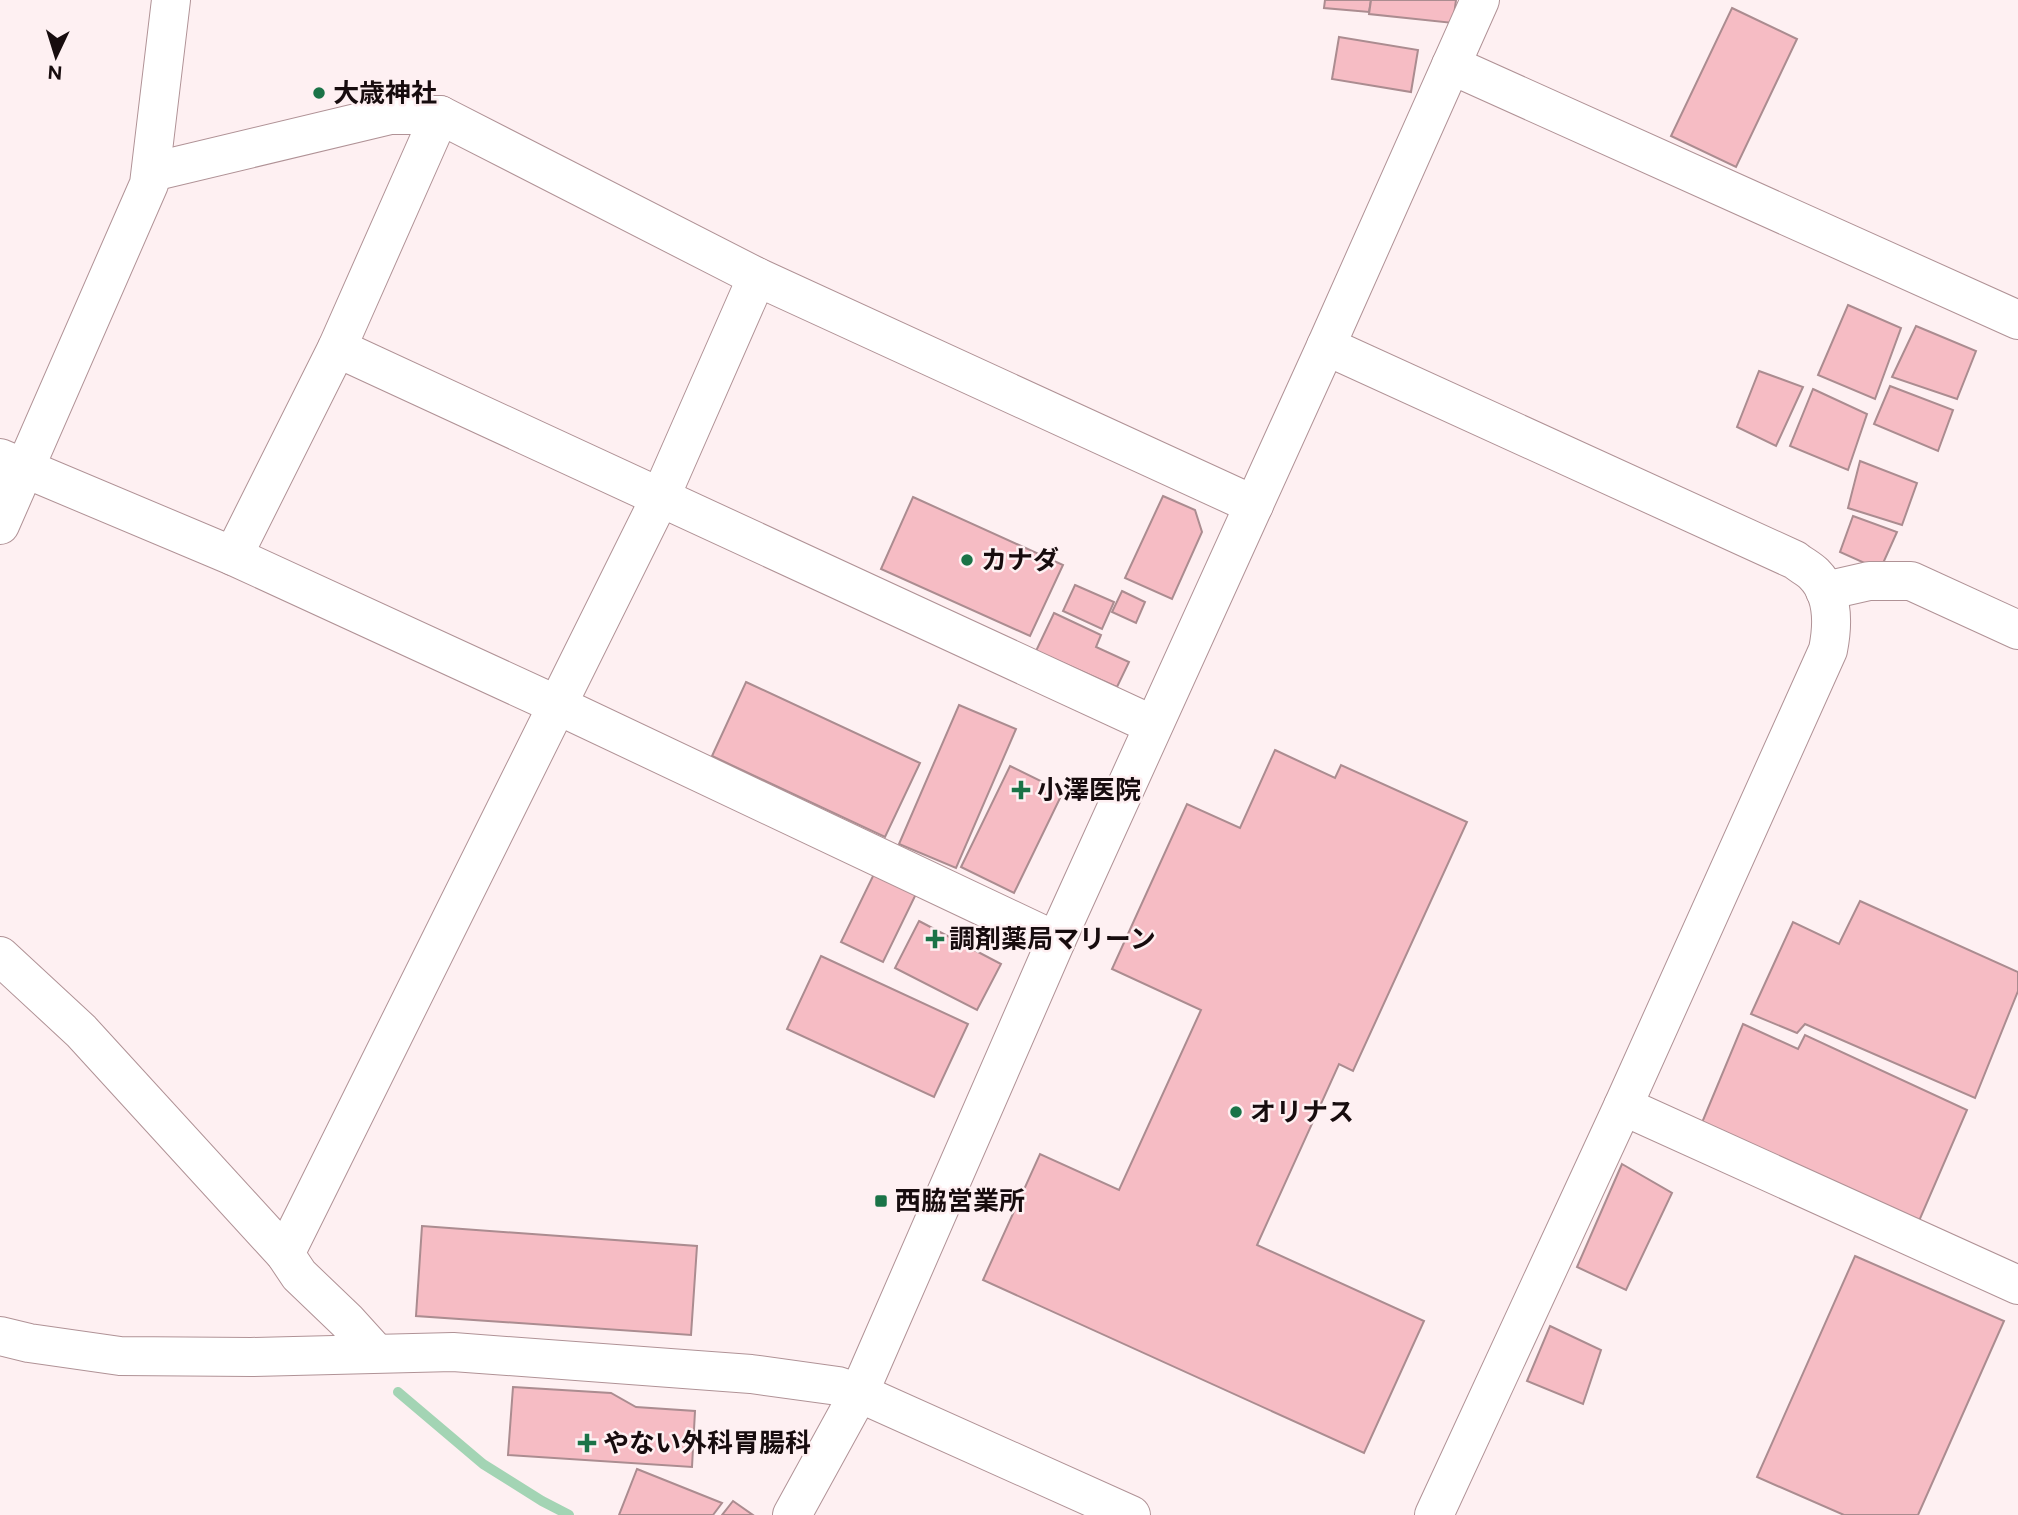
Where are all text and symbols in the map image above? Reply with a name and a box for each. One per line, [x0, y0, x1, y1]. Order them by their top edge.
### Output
north arrow [21, 21, 91, 91]
text: N [47, 60, 63, 84]
place label: 大歳神社 [333, 77, 437, 109]
marker: 大歳神社 [311, 85, 327, 101]
place label: カナダ [981, 544, 1059, 576]
marker: カナダ [959, 552, 975, 568]
place label: 小澤医院 [1037, 774, 1141, 806]
marker: 小澤医院 [1011, 780, 1031, 800]
place label: 調剤薬局マリーン [949, 923, 1156, 955]
marker: 調剤薬局マリーン [927, 931, 943, 947]
place label: オリナス [1250, 1096, 1354, 1128]
marker: オリナス [1228, 1104, 1244, 1120]
place label: 西脇営業所 [895, 1185, 1025, 1217]
marker: 西脇営業所 [873, 1193, 889, 1209]
place label: やない外科胃腸科 [603, 1427, 811, 1459]
marker: やない外科胃腸科 [577, 1433, 597, 1453]

